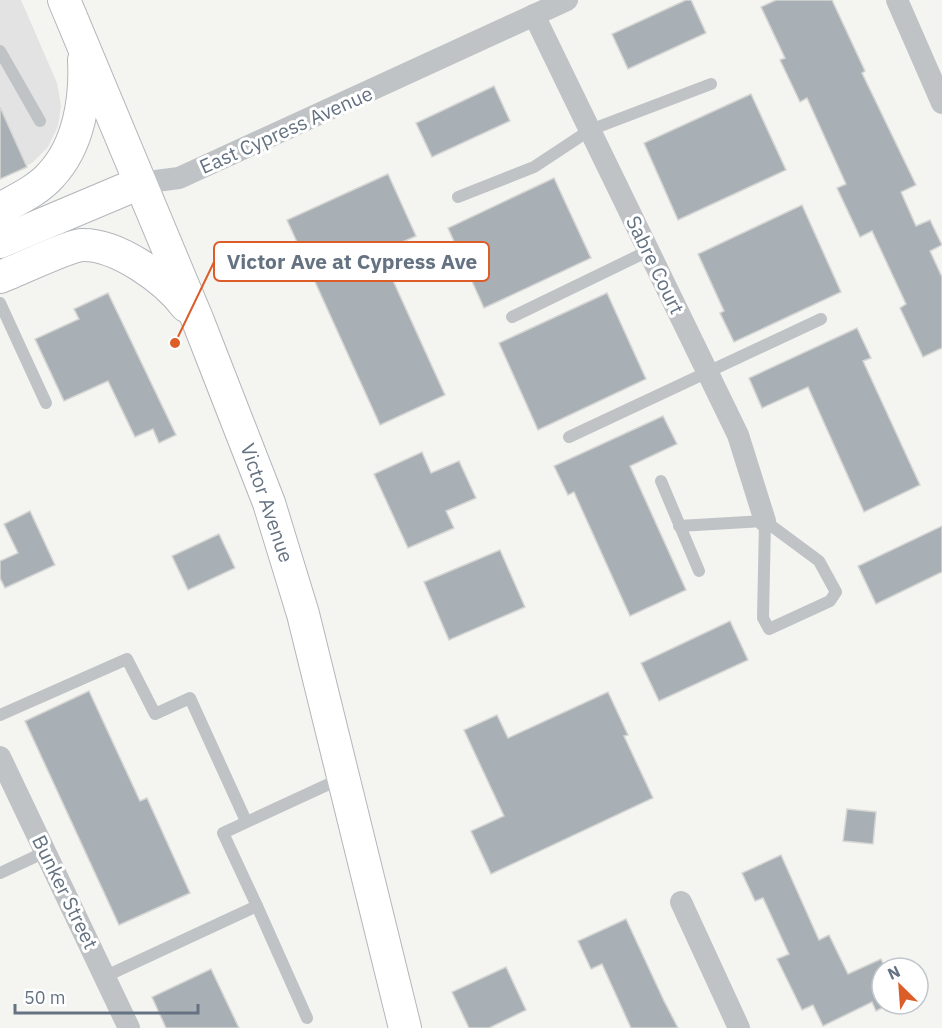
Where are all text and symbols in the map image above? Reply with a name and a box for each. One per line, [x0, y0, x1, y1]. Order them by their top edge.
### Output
street label: East Cypress Avenue [195, 79, 377, 180]
street label: Sabre Court [620, 211, 691, 318]
callout: Victor Ave at Cypress Ave [214, 242, 489, 281]
text: Victor Ave at Cypress Ave [227, 247, 478, 275]
street label: Victor Avenue [234, 440, 300, 566]
street label: Bunker Street [26, 830, 105, 953]
north arrow [870, 956, 930, 1016]
text: N [884, 961, 903, 984]
scale bar [15, 977, 198, 1015]
text: 50 m [24, 986, 66, 1009]

